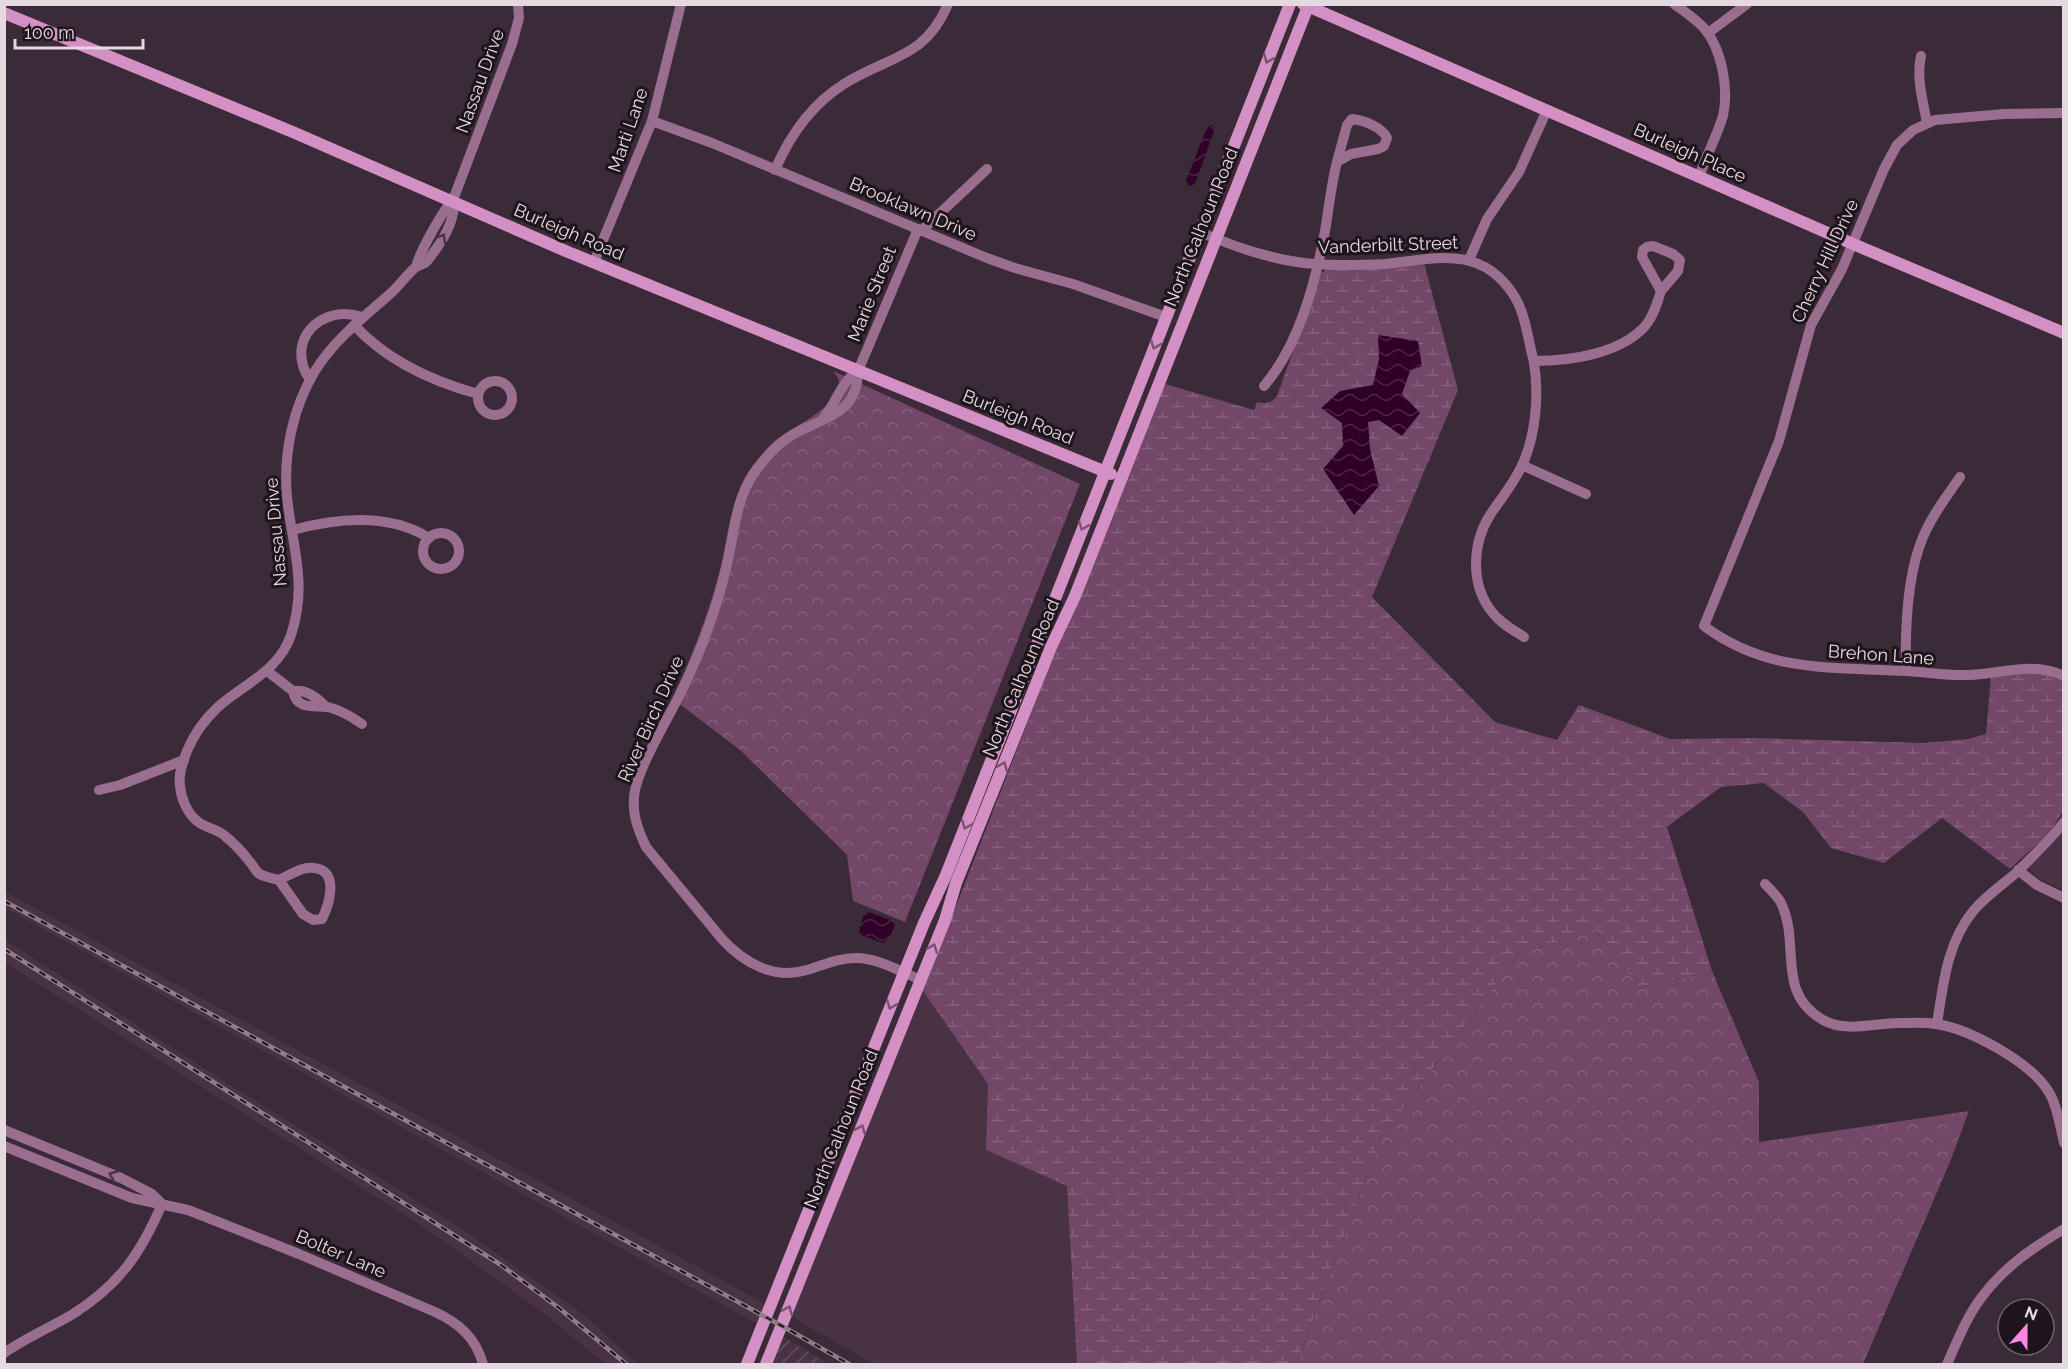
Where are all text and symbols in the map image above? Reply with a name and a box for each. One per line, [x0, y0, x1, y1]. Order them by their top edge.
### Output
scale bar [15, 12, 142, 50]
text: 100 m [24, 22, 75, 43]
street label: Nassau Drive [451, 26, 508, 136]
one-way arrow [1263, 53, 1275, 64]
street label: Marti Lane [603, 85, 652, 175]
street label: Burleigh Place [1631, 118, 1750, 187]
street label: North Calhoun Road [1159, 144, 1242, 309]
street label: Brooklawn Drive [846, 172, 980, 245]
street label: Cherry Hill Drive [1787, 195, 1863, 326]
street label: Burleigh Road [511, 199, 628, 264]
street label: Vanderbilt Street [1318, 232, 1458, 257]
one-way arrow [435, 234, 446, 244]
street label: Marie Street [843, 243, 900, 344]
one-way arrow [1149, 339, 1162, 349]
street label: Burleigh Road [960, 385, 1077, 448]
street label: Nassau Drive [260, 476, 291, 587]
one-way arrow [1078, 520, 1090, 531]
street label: North Calhoun Road [978, 596, 1063, 760]
street label: Brehon Lane [1827, 640, 1935, 669]
street label: River Birch Drive [613, 652, 688, 785]
one-way arrow [996, 762, 1008, 773]
one-way arrow [961, 819, 973, 830]
one-way arrow [926, 944, 939, 954]
one-way arrow [886, 999, 898, 1010]
street label: North Calhoun Road [799, 1046, 882, 1211]
one-way arrow [854, 1124, 866, 1135]
one-way arrow [108, 1170, 119, 1182]
street label: Bolter Lane [293, 1225, 390, 1282]
north arrow [1996, 1297, 2056, 1357]
text: N [2022, 1302, 2040, 1325]
one-way arrow [781, 1305, 793, 1316]

